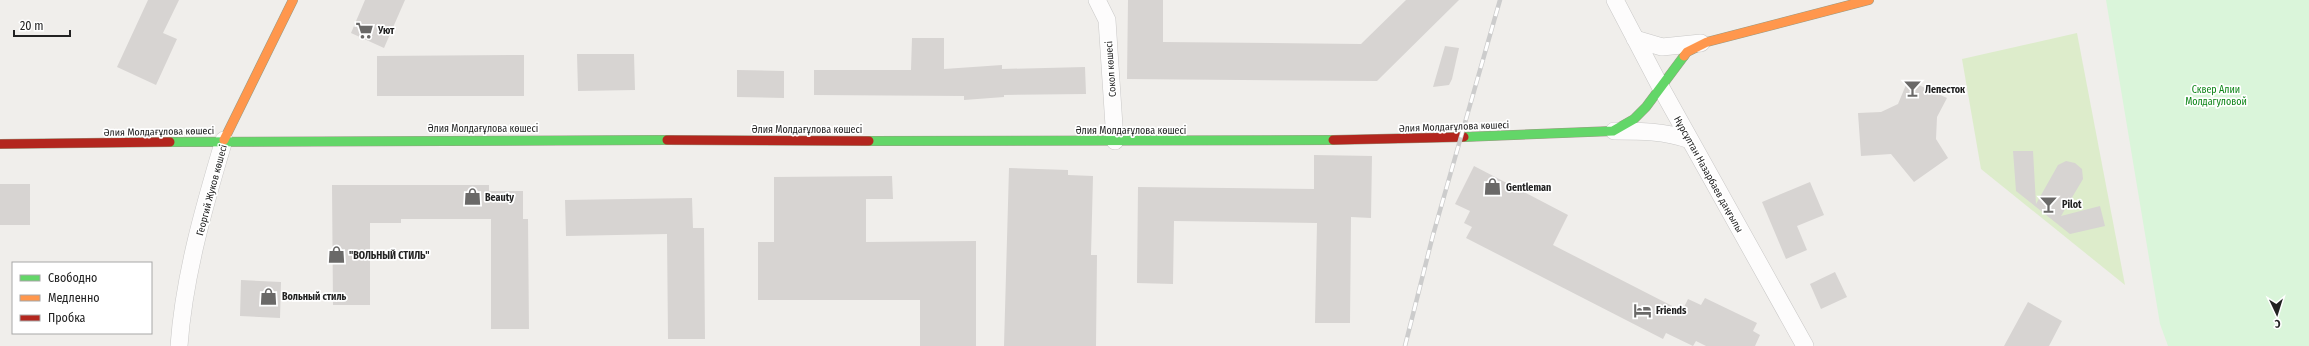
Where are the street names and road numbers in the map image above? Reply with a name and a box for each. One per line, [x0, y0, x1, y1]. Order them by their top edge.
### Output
street label: Сокол көшесі [1102, 41, 1119, 97]
street label: Нұрсұлтан Назарбаев даңғылы [1671, 114, 1745, 235]
street label: Әлия Молдағұлова көшесі [1399, 118, 1509, 135]
street label: Әлия Молдағұлова көшесі [428, 122, 538, 135]
street label: Әлия Молдағұлова көшесі [752, 123, 862, 136]
street label: Әлия Молдағұлова көшесі [104, 124, 214, 139]
street label: Әлия Молдағұлова көшесі [1076, 124, 1186, 137]
street label: Георгий Жуков көшесі [193, 143, 230, 237]

